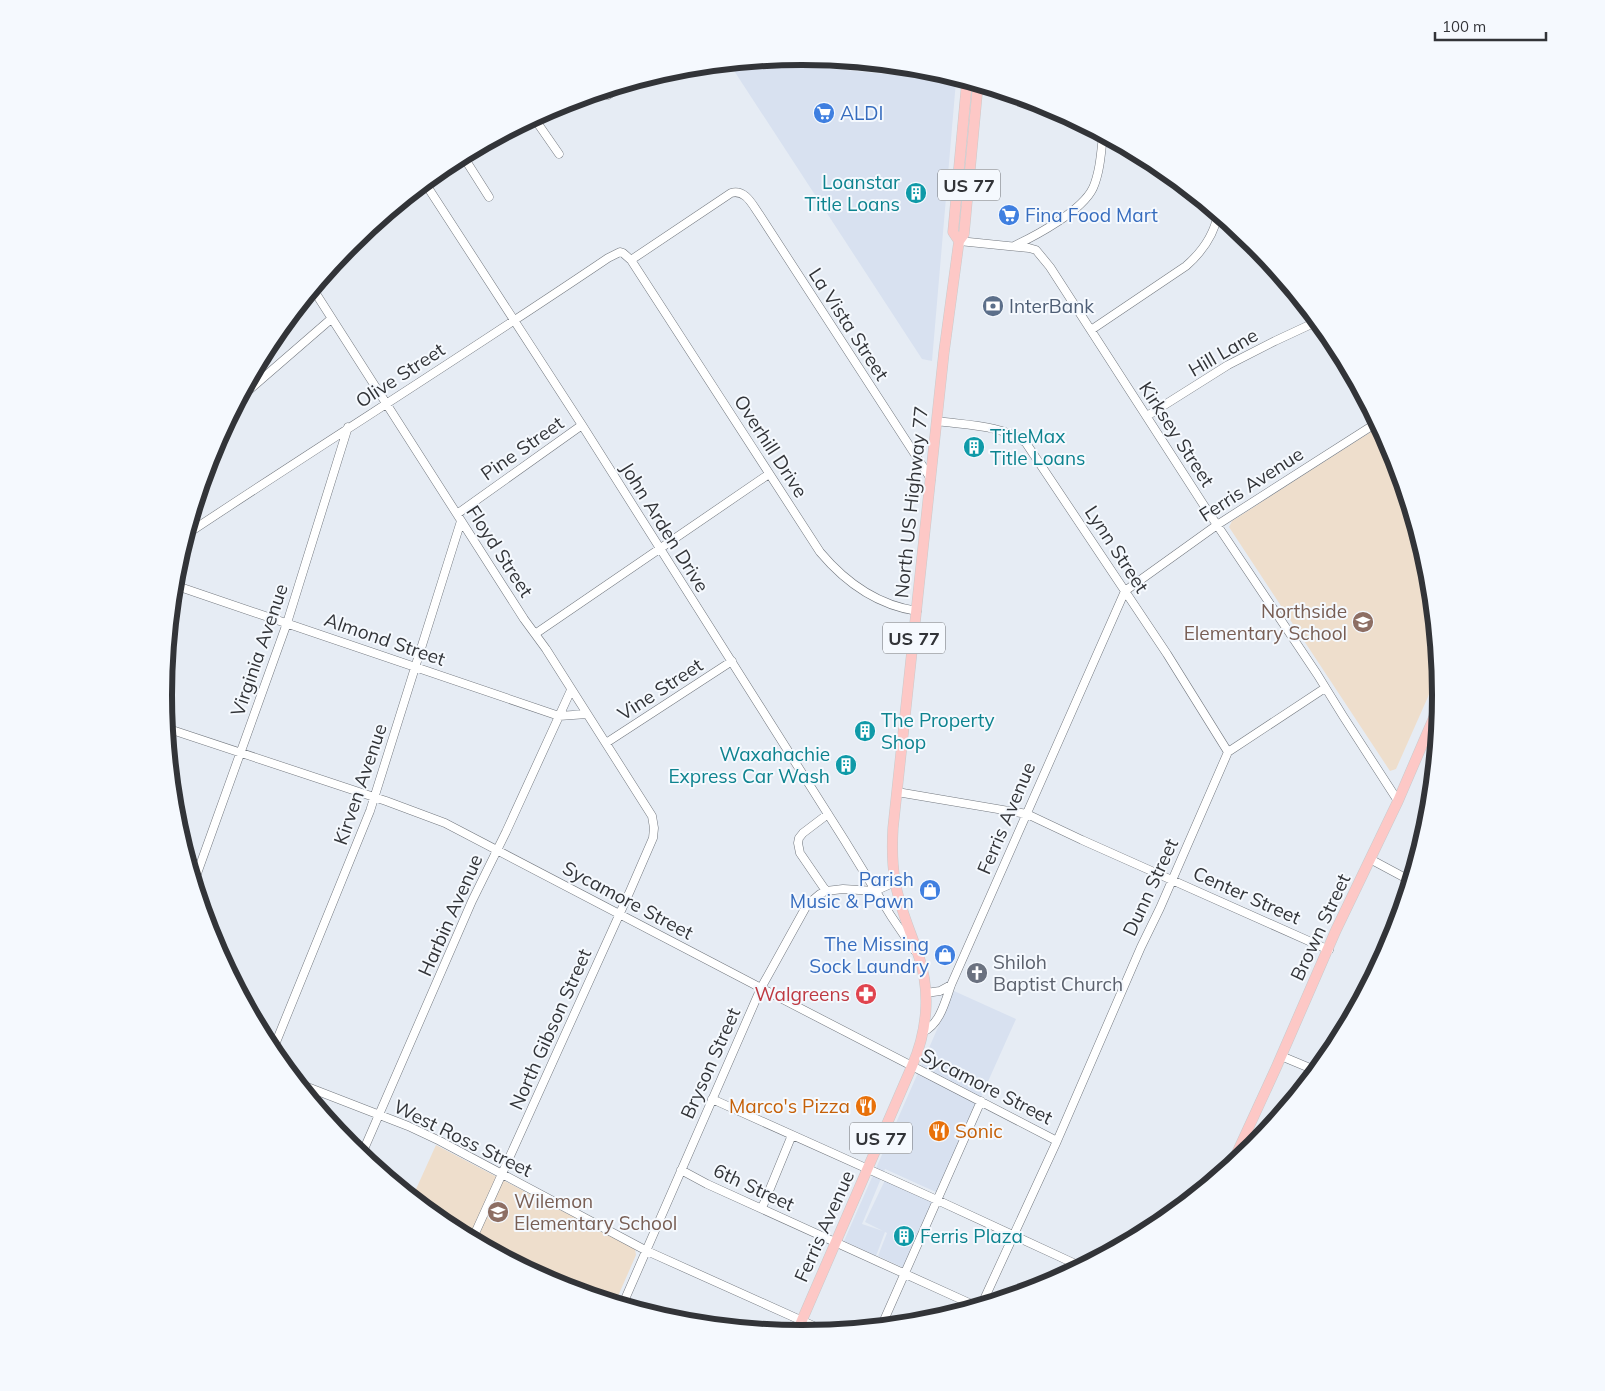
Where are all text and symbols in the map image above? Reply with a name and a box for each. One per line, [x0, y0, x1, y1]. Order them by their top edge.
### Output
scale bar [1435, 10, 1546, 42]
text: 100 m [1442, 17, 1486, 36]
supermarket icon: ALDI [812, 101, 836, 125]
place label: ALDI [840, 101, 883, 125]
place label: Loanstar Title Loans [804, 170, 900, 216]
road number: US 77 [938, 170, 1000, 200]
building icon: Loanstar Title Loans [904, 181, 928, 205]
supermarket icon: Fina Food Mart [997, 203, 1021, 227]
place label: Fina Food Mart [1025, 203, 1158, 227]
street label: La Vista Street [804, 263, 894, 385]
bank icon: InterBank [981, 294, 1005, 318]
place label: InterBank [1009, 294, 1094, 318]
street label: Hill Lane [1184, 323, 1262, 381]
street label: Olive Street [351, 337, 449, 413]
street label: Kirksey Street [1134, 377, 1220, 491]
street label: Overhill Drive [729, 390, 813, 502]
street label: North US Highway 77 [889, 405, 933, 599]
street label: Pine Street [476, 410, 568, 485]
place label: TitleMax Title Loans [990, 424, 1086, 470]
building icon: TitleMax Title Loans [962, 435, 986, 459]
street label: Ferris Avenue [1194, 441, 1308, 527]
street label: John Arden Drive [615, 458, 715, 596]
street label: Floyd Street [461, 501, 539, 602]
street label: Lynn Street [1080, 501, 1154, 598]
street label: Virginia Avenue [225, 580, 293, 720]
place label: Northside Elementary School [1184, 599, 1347, 645]
street label: Almond Street [321, 607, 449, 671]
school or university icon: Northside Elementary School [1351, 610, 1375, 634]
road number: US 77 [883, 622, 945, 654]
street label: Vine Street [613, 652, 707, 725]
place label: The Property Shop [881, 708, 995, 754]
building icon: The Property Shop [853, 719, 877, 743]
street label: Kirven Avenue [328, 720, 392, 848]
place label: Waxahachie Express Car Wash [668, 742, 830, 788]
building icon: Waxahachie Express Car Wash [834, 753, 858, 777]
street label: Ferris Avenue [972, 758, 1040, 878]
street label: Dunn Street [1117, 834, 1183, 940]
street label: Harbin Avenue [412, 850, 488, 980]
street label: Sycamore Street [559, 855, 698, 945]
street label: Center Street [1190, 861, 1305, 930]
place label: Parish Music & Pawn [790, 867, 914, 913]
street label: Brown Street [1285, 869, 1355, 984]
shop icon: Parish Music & Pawn [918, 878, 942, 902]
place label: The Missing Sock Laundry [809, 932, 929, 978]
shop icon: The Missing Sock Laundry [933, 943, 957, 967]
street label: North Gibson Street [504, 944, 596, 1113]
place label: Shiloh Baptist Church [993, 950, 1123, 996]
church icon: Shiloh Baptist Church [965, 961, 989, 985]
place label: Walgreens [755, 982, 850, 1006]
pharmacy icon: Walgreens [854, 982, 878, 1006]
street label: Bryson Street [675, 1003, 745, 1122]
street label: Sycamore Street [917, 1042, 1057, 1130]
street label: West Ross Street [390, 1094, 537, 1182]
place label: Marco's Pizza [729, 1094, 850, 1118]
restaurant icon: Marco's Pizza [854, 1094, 878, 1118]
restaurant icon: Sonic [927, 1119, 951, 1143]
place label: Sonic [955, 1119, 1003, 1143]
road number: US 77 [850, 1122, 912, 1154]
street label: 6th Street [710, 1158, 799, 1216]
street label: Ferris Avenue [789, 1167, 859, 1285]
place label: Wilemon Elementary School [514, 1189, 677, 1235]
school or university icon: Wilemon Elementary School [486, 1200, 510, 1224]
building icon: Ferris Plaza [892, 1224, 916, 1248]
place label: Ferris Plaza [920, 1224, 1023, 1248]

